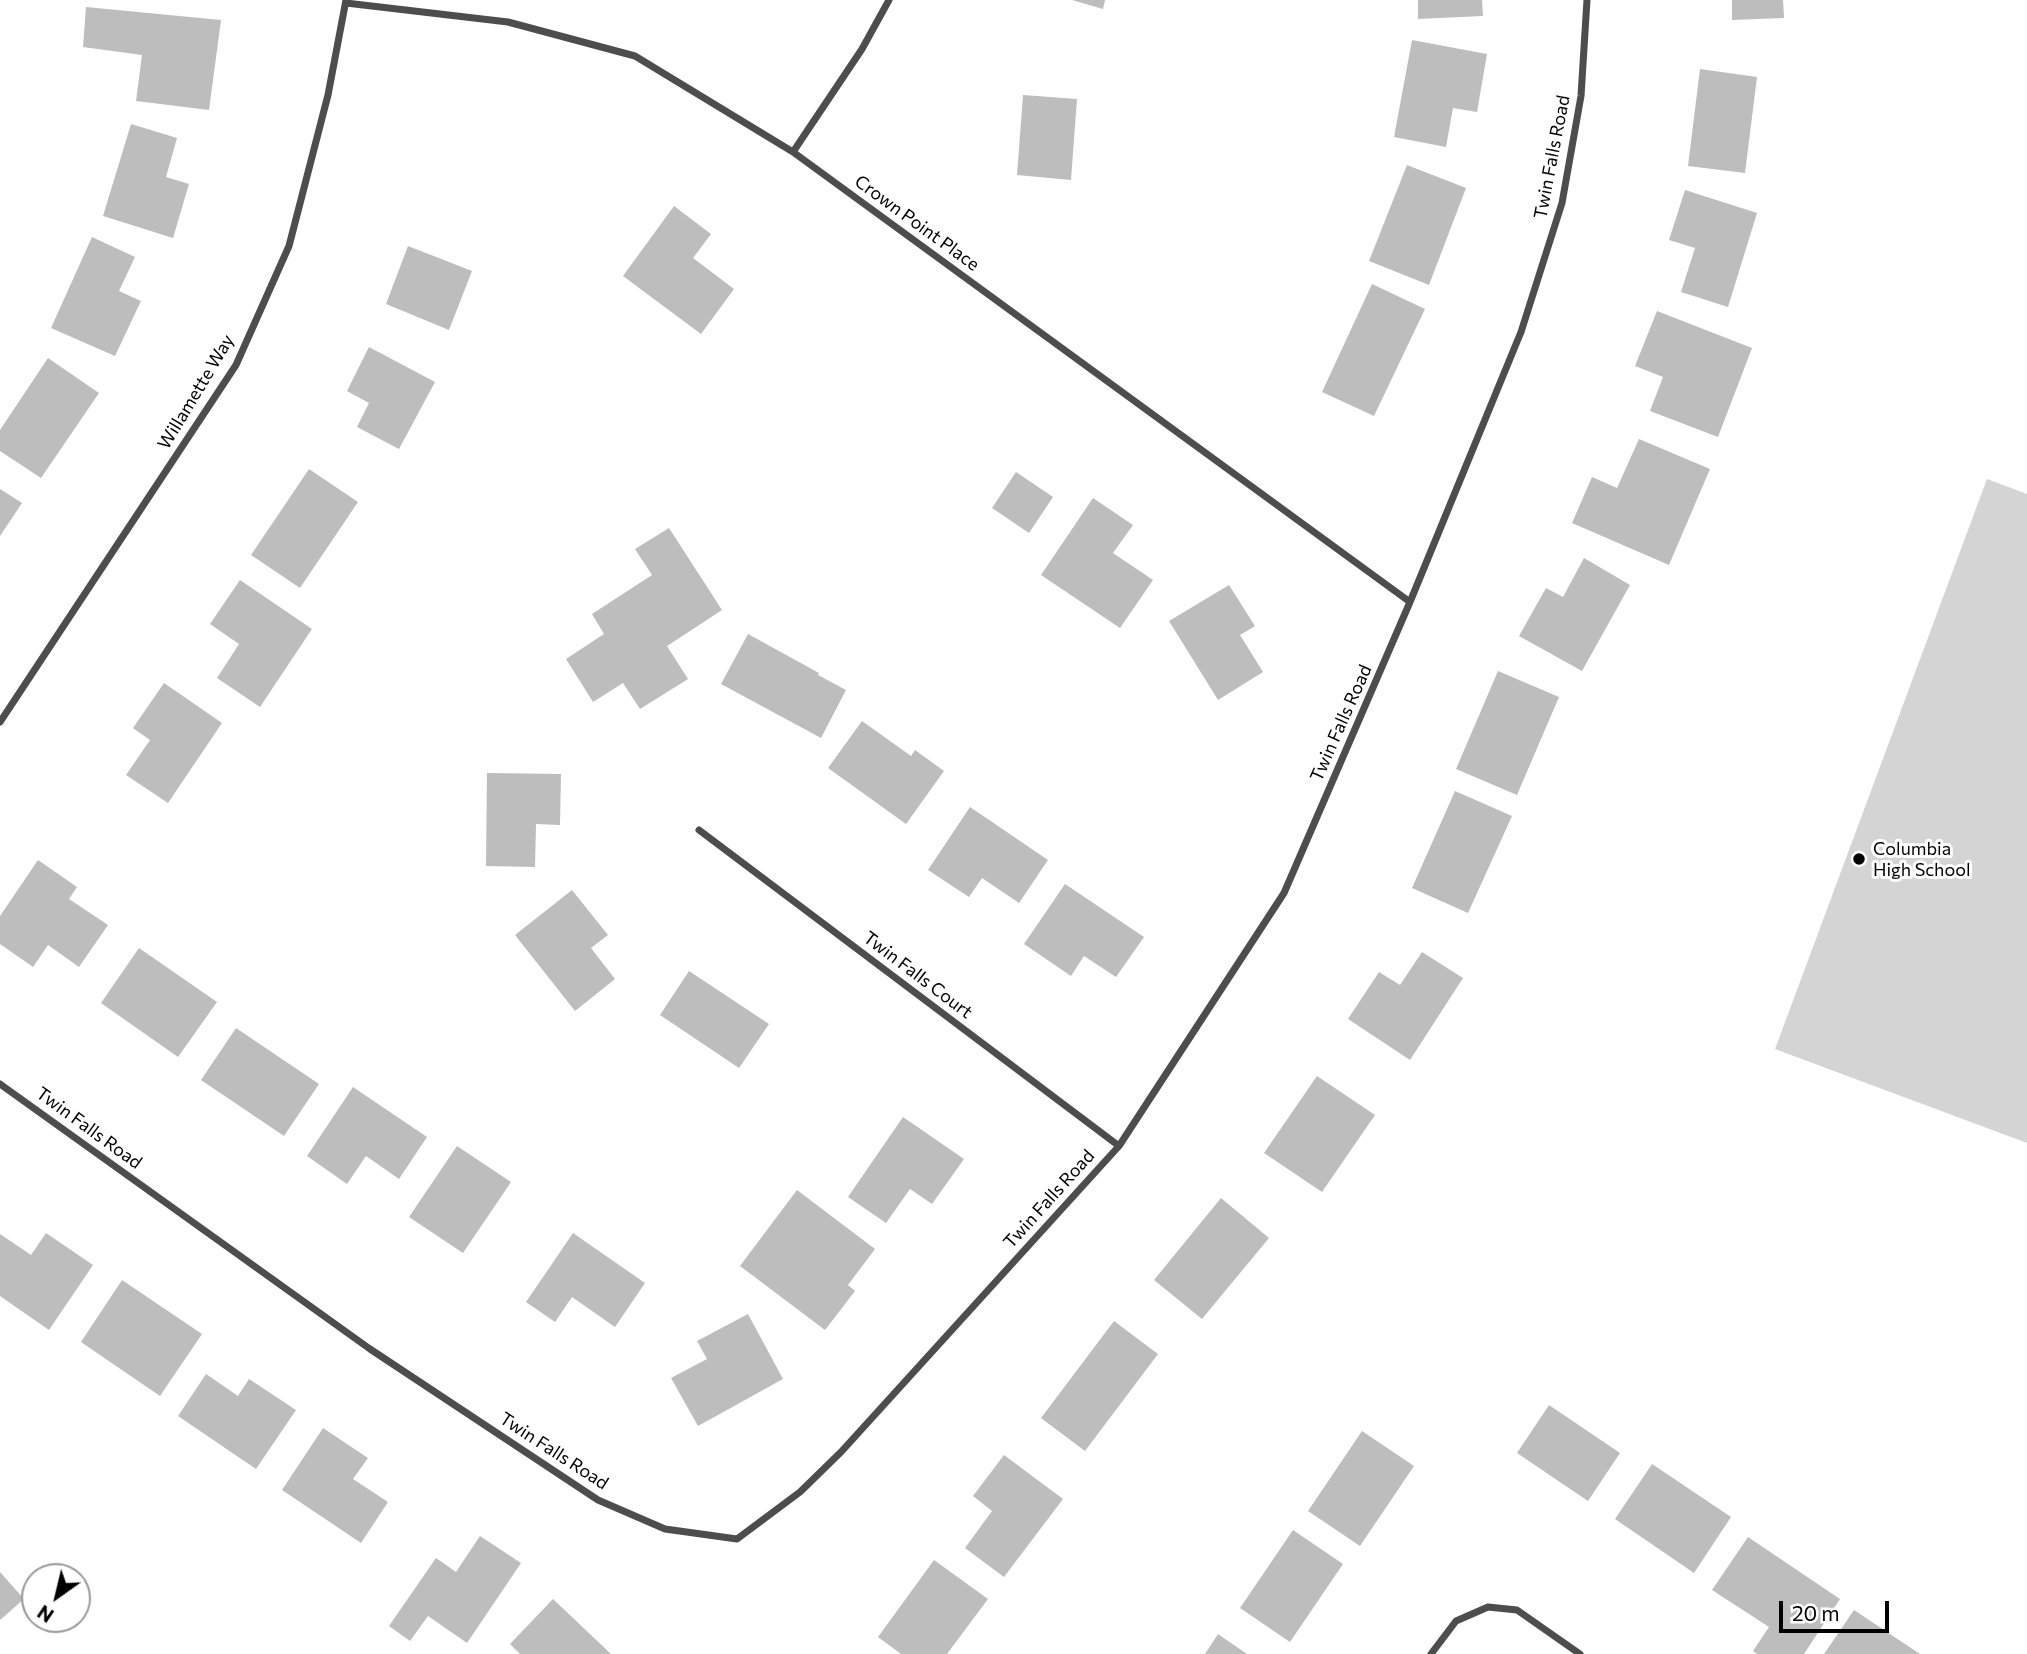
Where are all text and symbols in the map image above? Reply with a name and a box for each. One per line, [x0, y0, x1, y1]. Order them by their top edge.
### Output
street label: Twin Falls Road [1529, 93, 1575, 221]
street label: Crown Point Place [850, 170, 984, 276]
street label: Willamette Way [153, 331, 239, 453]
street label: Twin Falls Road [1306, 661, 1376, 785]
place label: Columbia High School [1873, 838, 1970, 880]
marker: Columbia High School [1851, 851, 1867, 867]
street label: Twin Falls Court [859, 927, 977, 1023]
street label: Twin Falls Road [32, 1082, 146, 1174]
street label: Twin Falls Road [999, 1145, 1099, 1253]
street label: Twin Falls Road [496, 1408, 612, 1494]
north arrow [21, 1563, 91, 1633]
scale bar [1782, 1588, 1892, 1632]
text: 20 m [1792, 1600, 1840, 1625]
text: N [33, 1601, 57, 1628]

